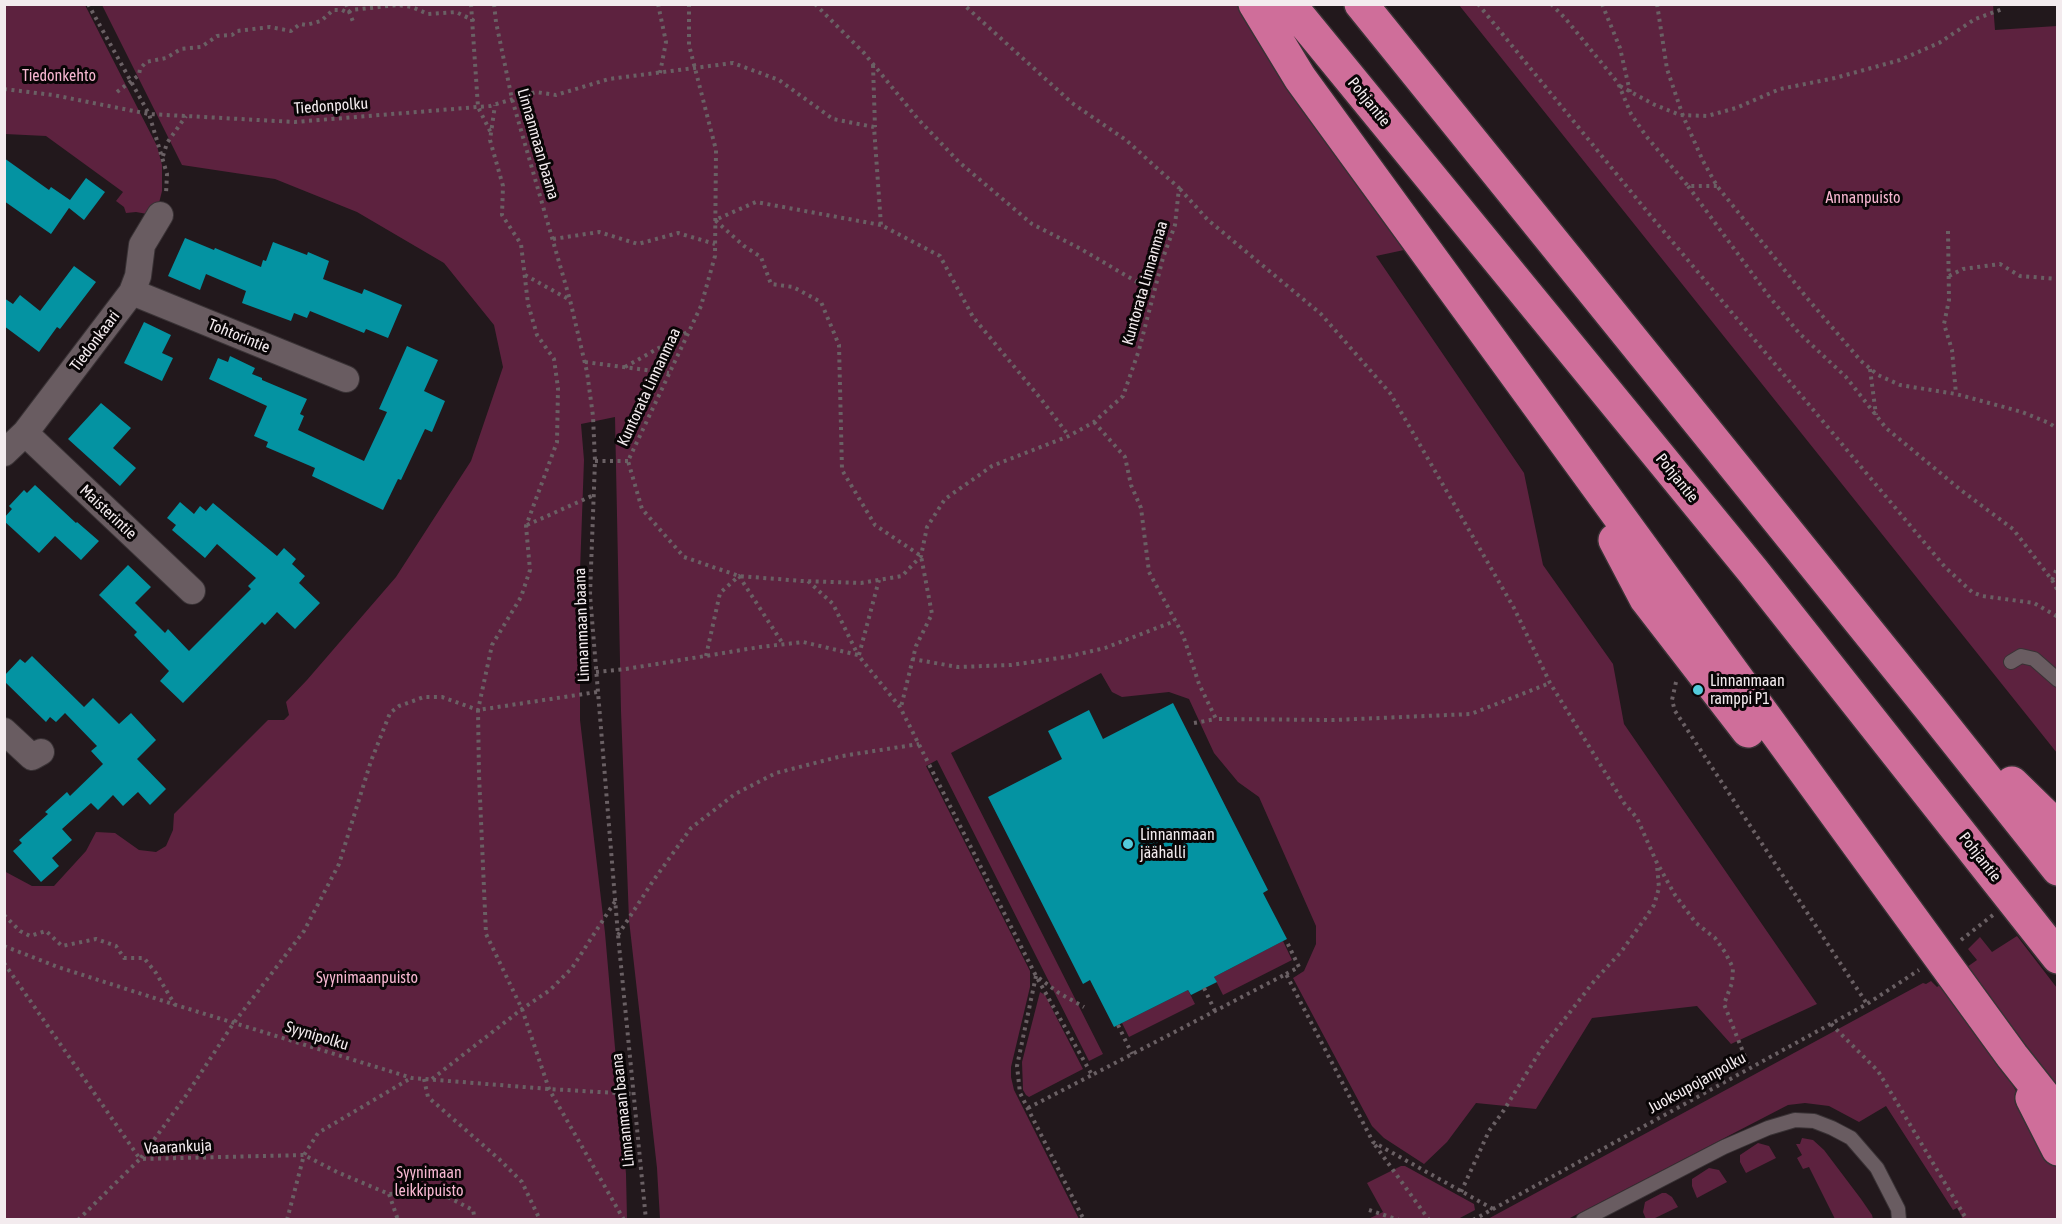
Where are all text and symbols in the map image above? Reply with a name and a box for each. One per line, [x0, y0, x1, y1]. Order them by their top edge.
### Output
park label: Tiedonkehto [22, 66, 96, 86]
street label: Pohjantie [1343, 74, 1395, 130]
street label: Linnanmaan baana [513, 86, 563, 202]
street label: Tiedonpolku [293, 94, 369, 118]
park label: Annanpuisto [1825, 188, 1901, 208]
street label: Kuntorata Linnanmaa [1118, 219, 1172, 347]
street label: Tiedonkaari [66, 307, 124, 375]
street label: Tohtorintie [205, 315, 273, 357]
street label: Kuntorata Linnanmaa [613, 325, 685, 449]
street label: Pohjantie [1651, 450, 1703, 506]
street label: Maisterintie [76, 481, 140, 543]
street label: Linnanmaan baana [570, 567, 594, 683]
place label: Linnanmaan ramppi P1 [1710, 671, 1785, 709]
marker: Linnanmaan ramppi P1 [1691, 683, 1705, 697]
place label: Linnanmaan jäähalli [1140, 825, 1215, 863]
street label: Pohjantie [1955, 828, 2005, 886]
marker: Linnanmaan jäähalli [1121, 837, 1135, 851]
park label: Syynimaanpuisto [316, 968, 418, 988]
street label: Syynipolku [283, 1017, 351, 1055]
street label: Juoksupojanpolku [1645, 1048, 1749, 1118]
street label: Linnanmaan baana [607, 1052, 639, 1168]
street label: Vaarankuja [144, 1136, 212, 1158]
park label: Syynimaan leikkipuisto [395, 1163, 463, 1201]

